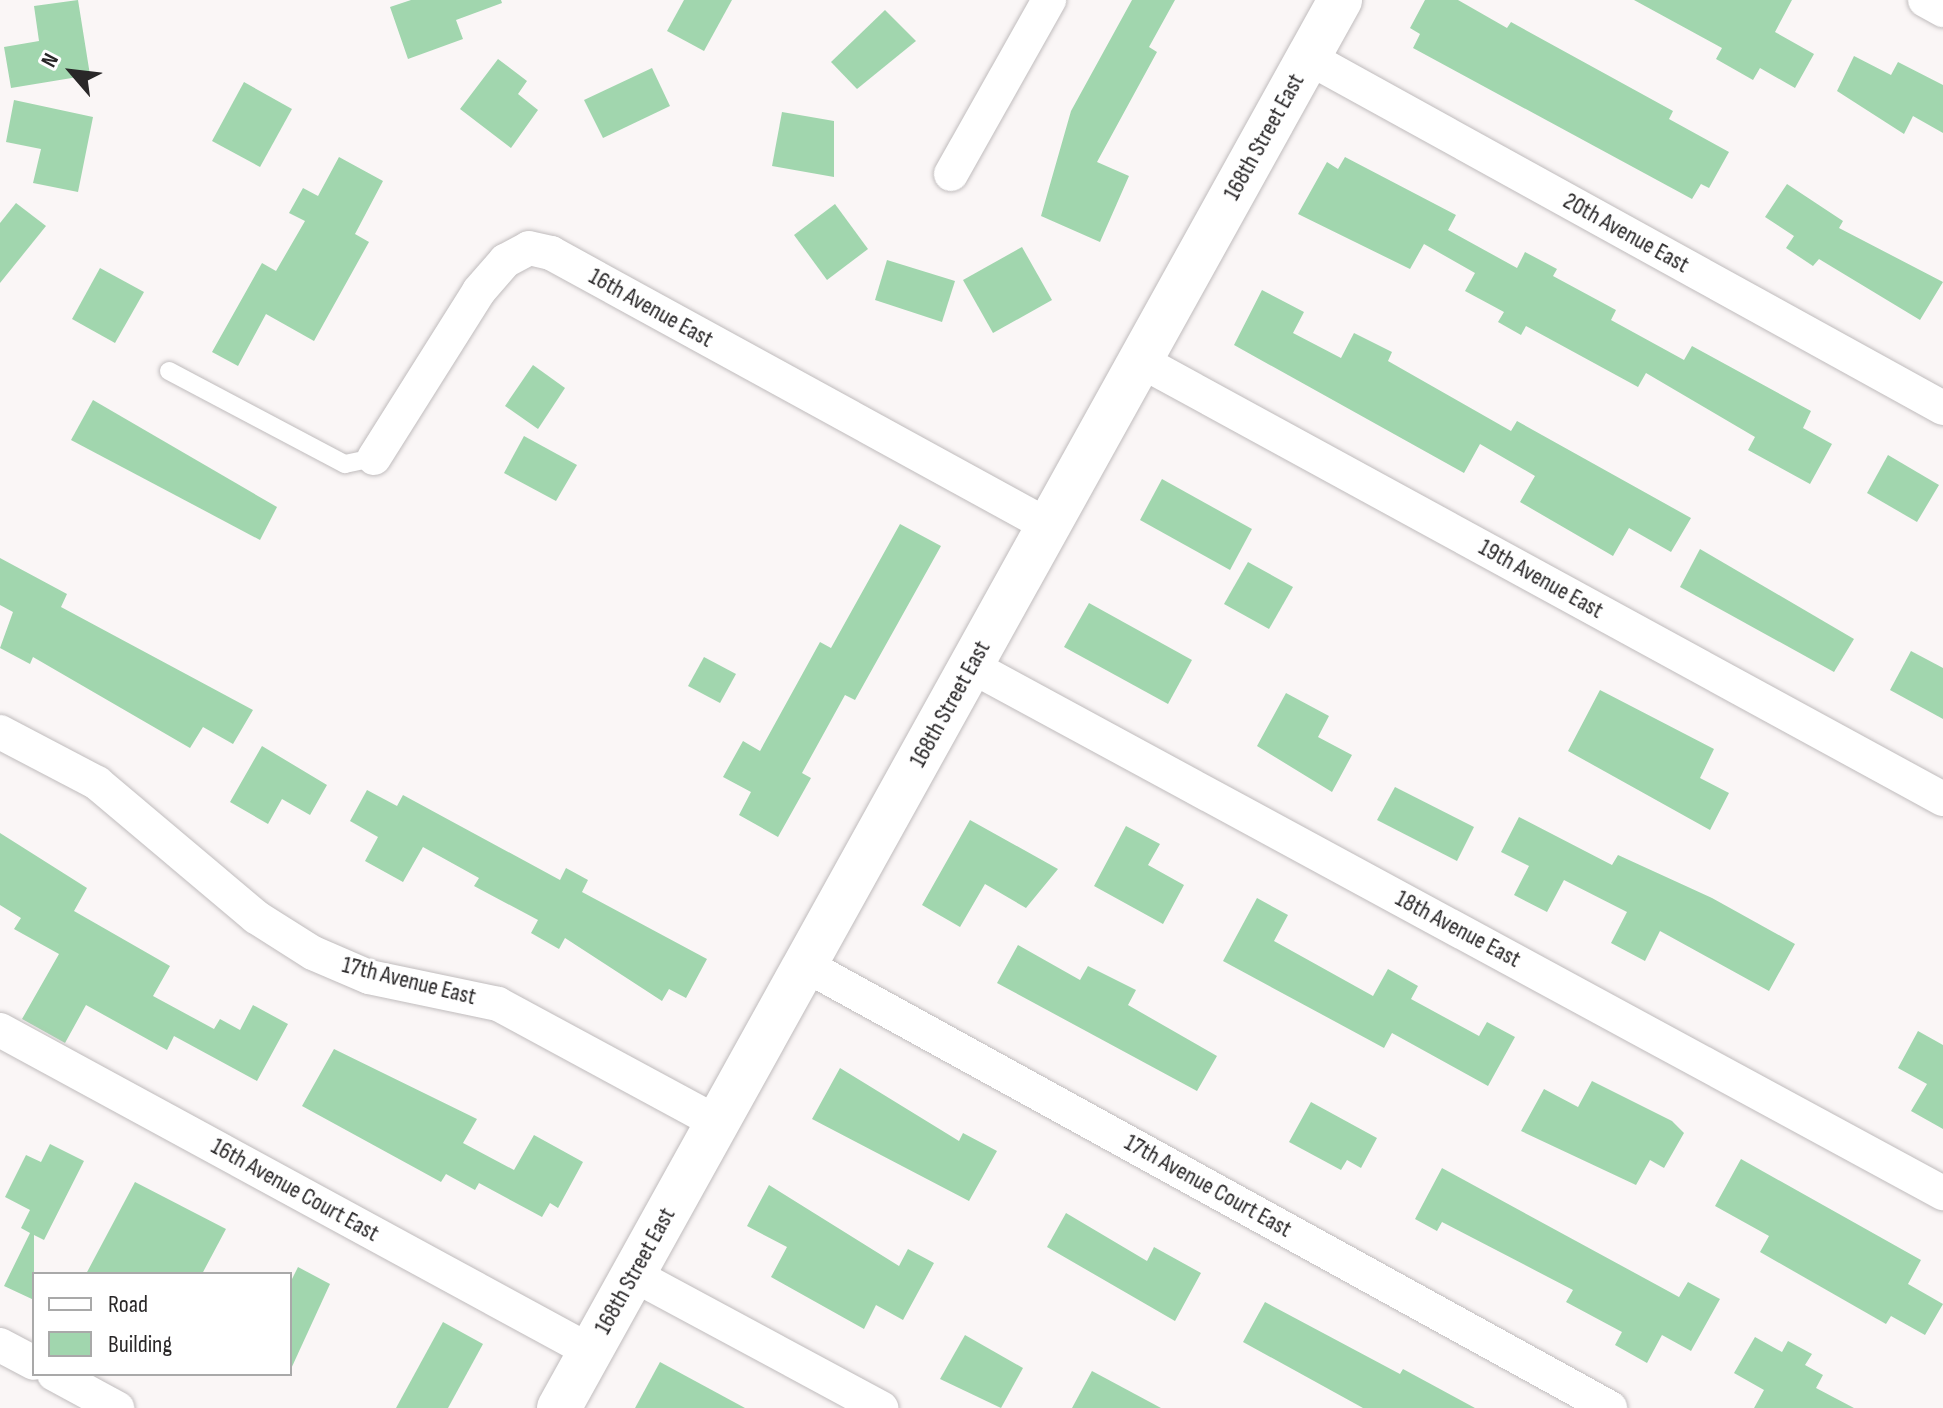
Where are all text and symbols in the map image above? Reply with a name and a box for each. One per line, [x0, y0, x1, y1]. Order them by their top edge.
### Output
north arrow [32, 32, 112, 112]
text: N [36, 49, 65, 72]
street label: 168th Street East [1217, 69, 1311, 205]
street label: 20th Avenue East [1558, 187, 1694, 279]
street label: 16th Avenue East [584, 262, 718, 354]
street label: 19th Avenue East [1474, 533, 1608, 625]
street label: 168th Street East [903, 636, 997, 772]
street label: 18th Avenue East [1391, 884, 1525, 974]
street label: 17th Avenue East [339, 950, 479, 1012]
street label: 17th Avenue Court East [1119, 1128, 1297, 1244]
street label: 16th Avenue Court East [206, 1132, 384, 1248]
street label: 168th Street East [588, 1203, 682, 1339]
legend [32, 1272, 292, 1376]
text: Road [108, 1290, 148, 1319]
text: Building [108, 1330, 172, 1359]

